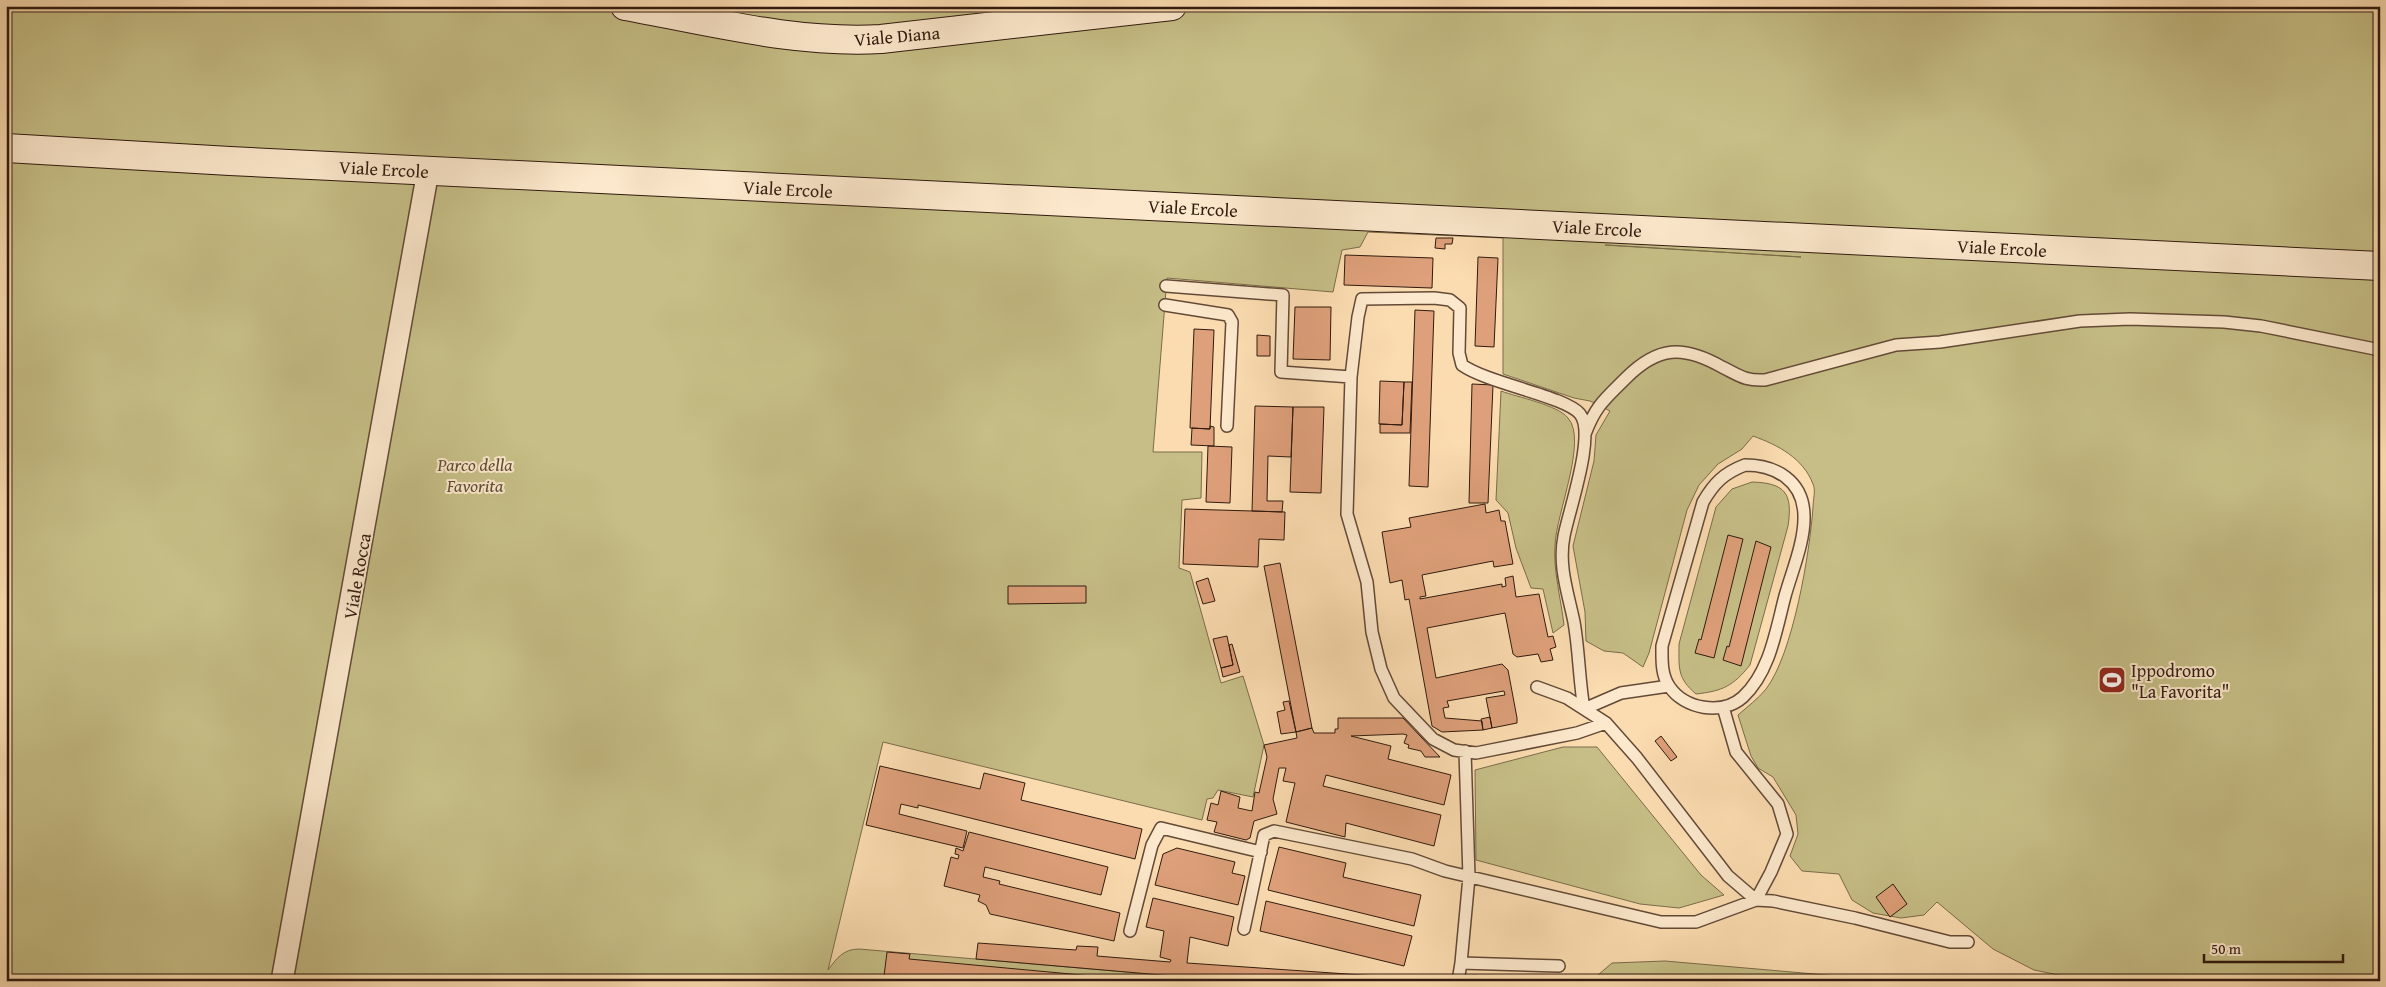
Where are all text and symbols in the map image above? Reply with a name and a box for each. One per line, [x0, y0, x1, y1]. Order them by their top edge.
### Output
street label: Viale Diana [853, 19, 941, 53]
street label: Viale Ercole [338, 153, 430, 185]
street label: Viale Ercole [742, 173, 834, 205]
street label: Viale Ercole [1147, 192, 1239, 224]
street label: Viale Ercole [1551, 212, 1643, 244]
street label: Viale Ercole [1956, 232, 2048, 264]
park label: Parco della Favorita [437, 451, 513, 499]
street label: Viale Rocca [336, 530, 378, 621]
place label: Ippodromo "La Favorita" [2131, 657, 2230, 705]
sports icon: Ippodromo "La Favorita" [2097, 665, 2127, 695]
scale bar [2204, 932, 2342, 964]
text: 50 m [2211, 938, 2242, 959]

